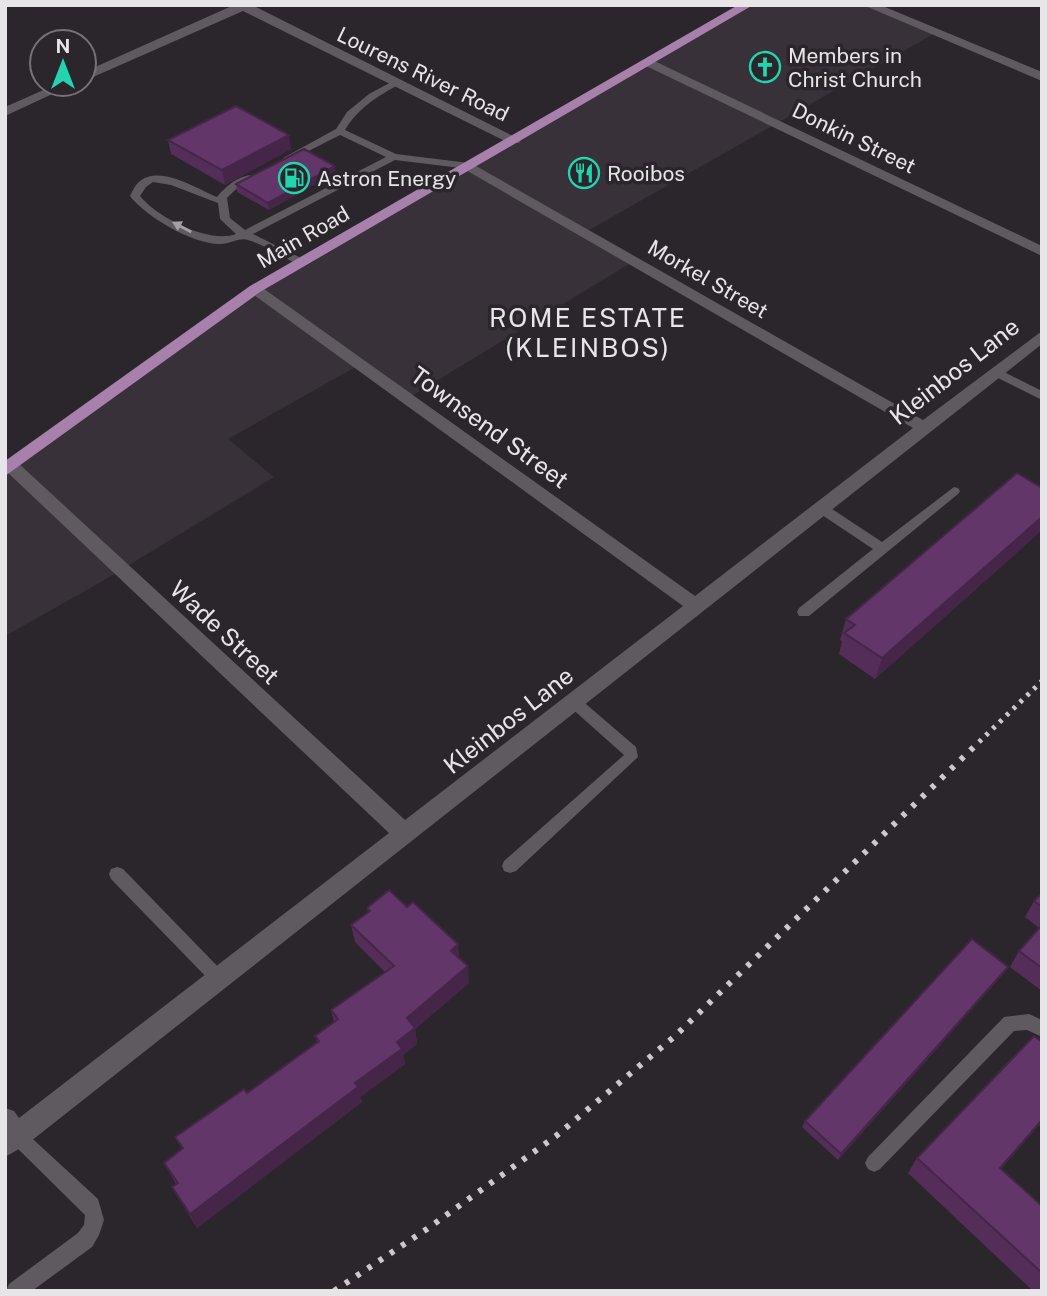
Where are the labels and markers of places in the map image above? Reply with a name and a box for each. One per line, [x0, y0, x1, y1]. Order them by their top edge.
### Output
place label: Members in Christ Church [788, 43, 922, 92]
church icon: Members in Christ Church [748, 50, 782, 84]
restaurant icon: Rooibos [567, 156, 601, 190]
fuel station icon: Astron Energy [277, 161, 311, 195]
place label: Rooibos [607, 161, 685, 186]
place label: Astron Energy [317, 166, 456, 191]

